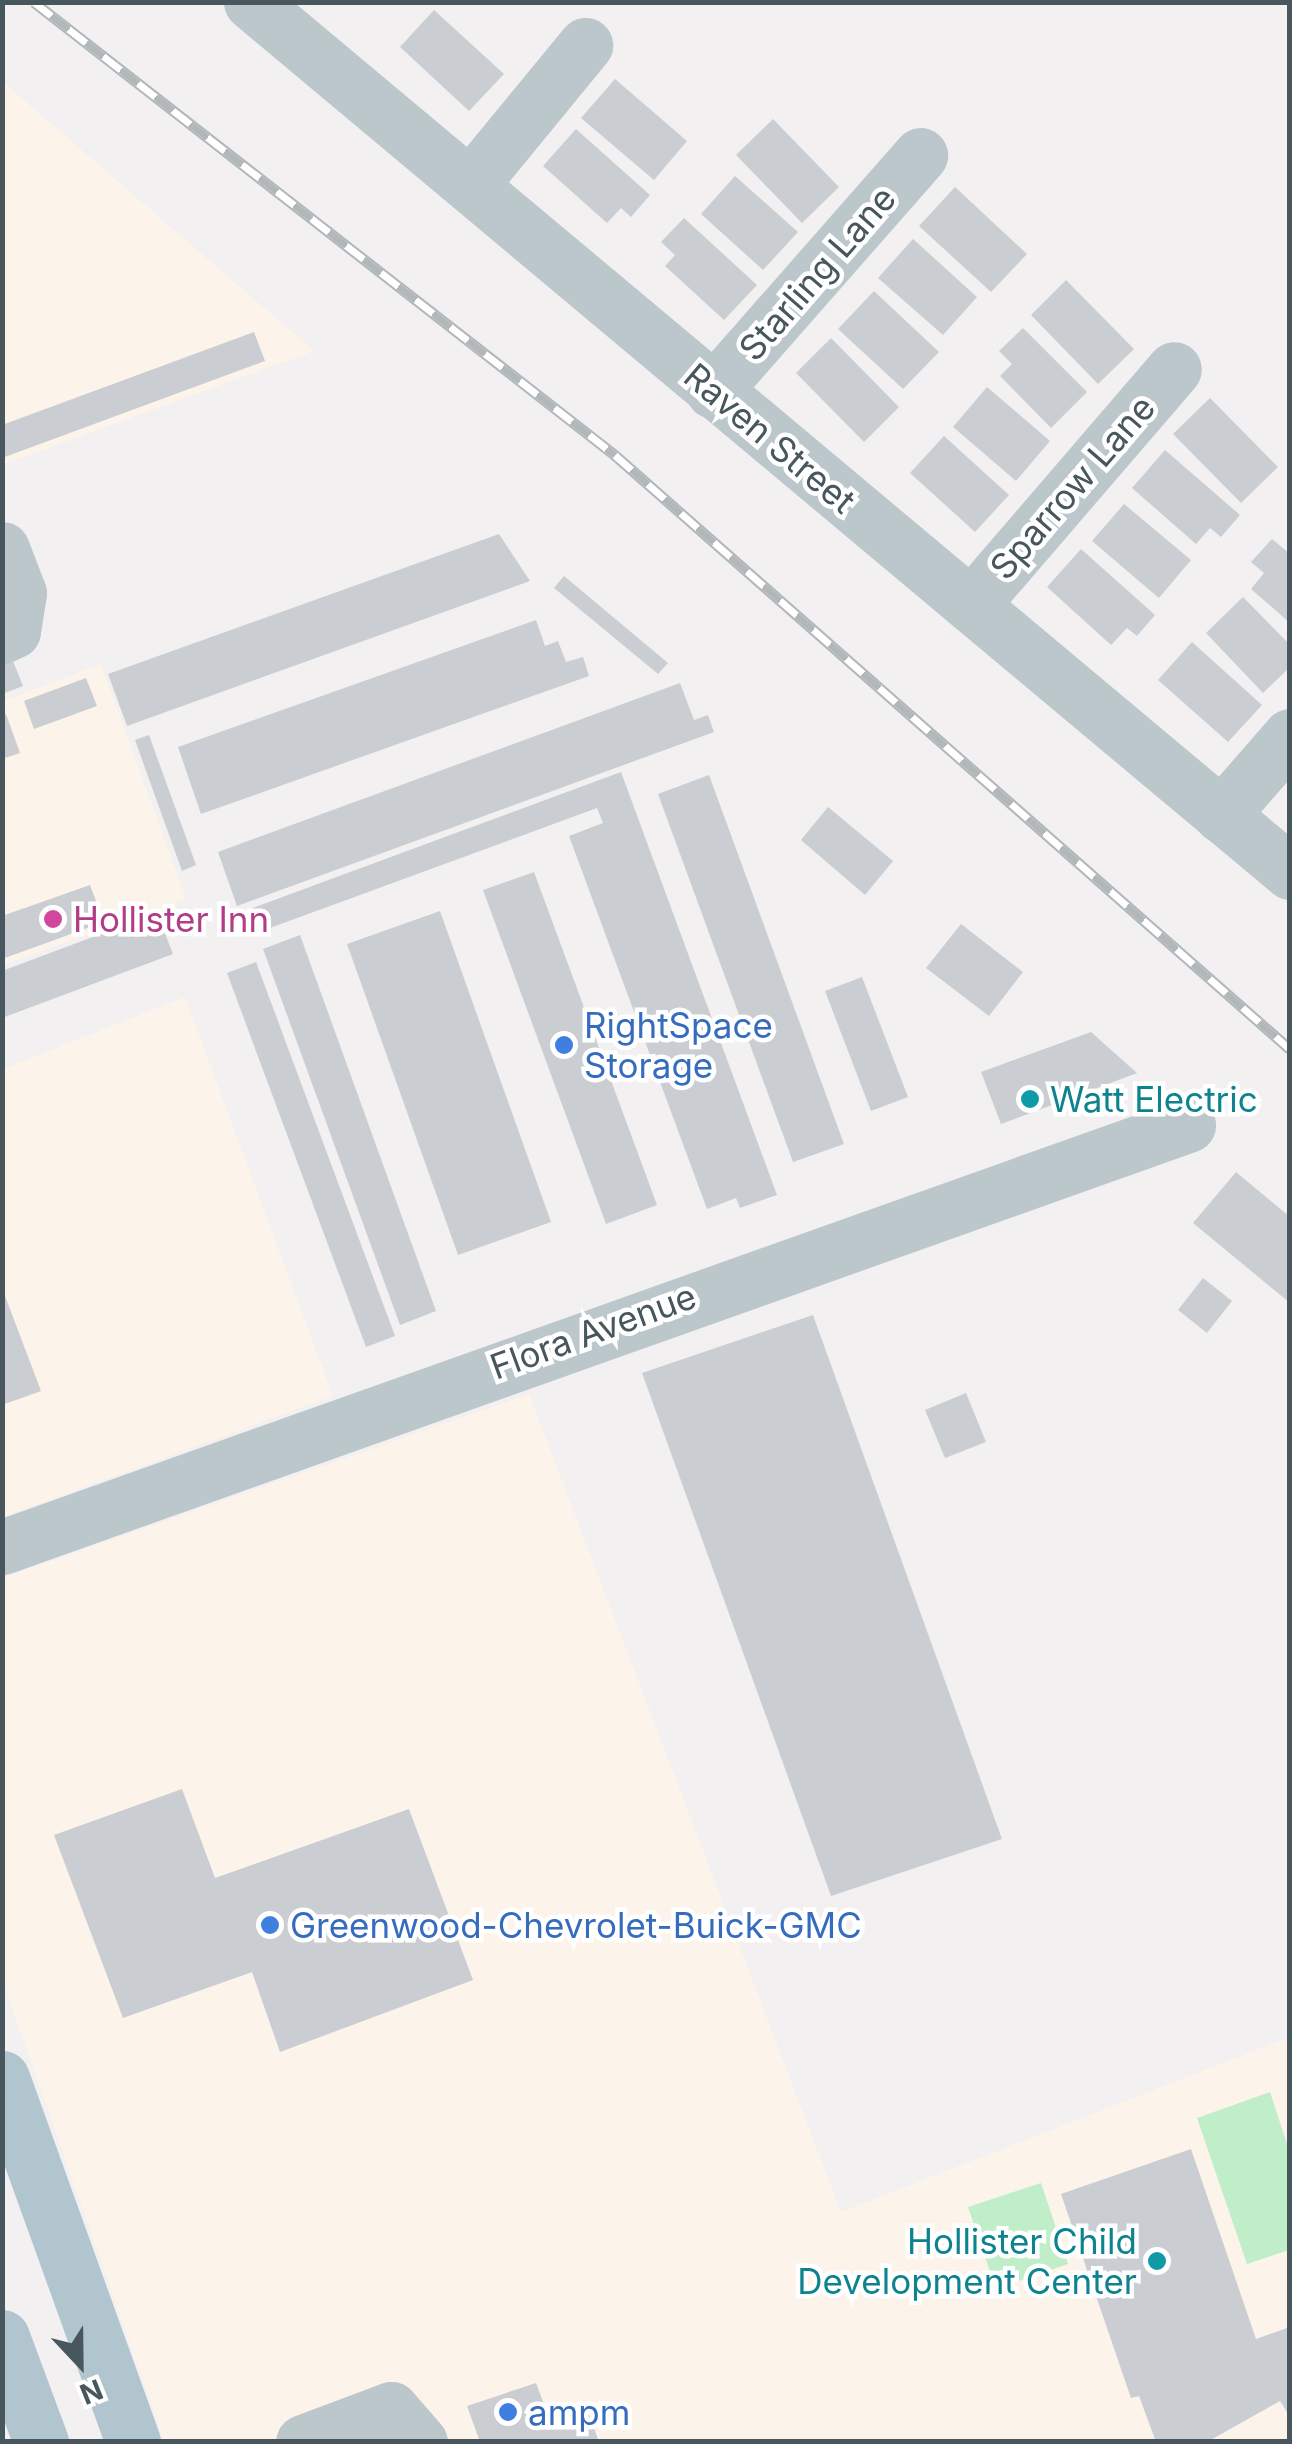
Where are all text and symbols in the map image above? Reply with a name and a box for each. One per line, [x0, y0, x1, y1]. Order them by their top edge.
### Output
street label: Starling Lane [730, 177, 904, 369]
street label: Raven Street [676, 354, 864, 522]
street label: Sparrow Lane [981, 387, 1163, 587]
place label: Hollister Inn [73, 898, 269, 940]
marker: Hollister Inn [42, 908, 64, 930]
place label: RightSpace Storage [584, 1004, 773, 1086]
marker: RightSpace Storage [553, 1034, 575, 1056]
place label: Watt Electric [1050, 1078, 1258, 1120]
marker: Watt Electric [1019, 1088, 1041, 1110]
street label: Flora Avenue [484, 1274, 702, 1388]
place label: Greenwood-Chevrolet-Buick-GMC [290, 1904, 862, 1946]
marker: Greenwood-Chevrolet-Buick-GMC [259, 1914, 281, 1936]
place label: Hollister Child Development Center [797, 2220, 1137, 2302]
marker: Hollister Child Development Center [1146, 2250, 1168, 2272]
north arrow [30, 2314, 130, 2414]
text: N [75, 2372, 108, 2412]
place label: ampm [528, 2391, 630, 2433]
marker: ampm [497, 2401, 519, 2423]

